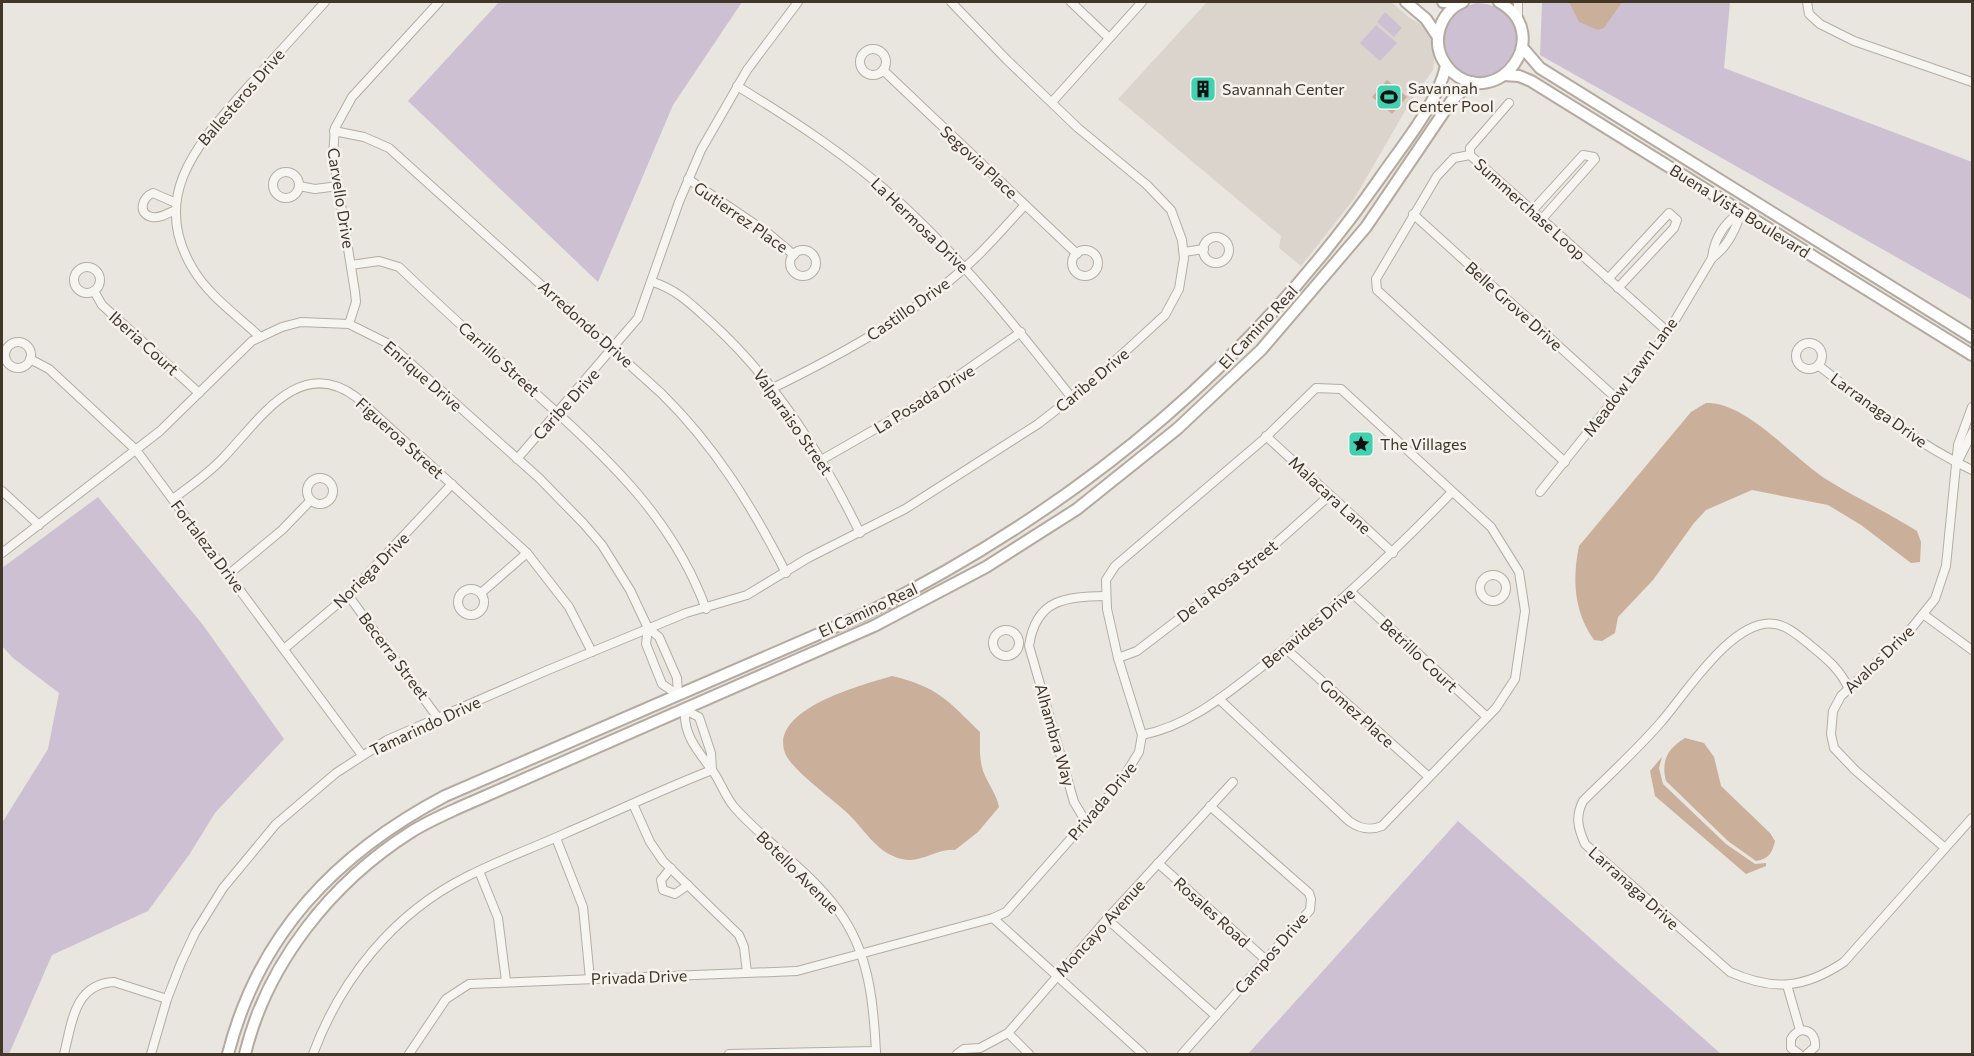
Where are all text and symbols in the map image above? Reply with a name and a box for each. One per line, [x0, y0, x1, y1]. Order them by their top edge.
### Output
street label: Ballesteros Drive [193, 44, 288, 149]
building icon: Savannah Center [1188, 74, 1218, 104]
place label: Savannah Center Pool [1408, 78, 1494, 115]
place label: Savannah Center [1222, 79, 1345, 98]
sports icon: Savannah Center Pool [1374, 82, 1404, 112]
street label: Segovia Place [937, 121, 1022, 202]
street label: Carvello Drive [324, 146, 359, 250]
street label: Summerchase Loop [1471, 154, 1590, 263]
street label: Buena Vista Boulevard [1667, 160, 1814, 261]
street label: La Hermosa Drive [868, 173, 973, 276]
street label: Gutierrez Place [691, 177, 792, 256]
street label: Belle Grove Drive [1462, 257, 1567, 354]
street label: Castillo Drive [863, 273, 953, 344]
street label: Arredondo Drive [535, 276, 637, 371]
street label: El Camino Real [1214, 281, 1301, 372]
street label: Iberia Court [106, 307, 183, 379]
street label: Meadow Lawn Lane [1579, 313, 1681, 440]
street label: Carrillo Street [455, 317, 544, 400]
street label: Enrique Drive [380, 336, 466, 415]
street label: Caribe Drive [1051, 344, 1132, 416]
street label: La Posada Drive [870, 360, 977, 437]
street label: Caribe Drive [529, 364, 603, 443]
street label: Valparaiso Street [750, 365, 837, 478]
street label: Larranaga Drive [1827, 368, 1931, 451]
street label: Figueroa Street [352, 393, 449, 482]
place icon: The Villages [1346, 429, 1376, 459]
place label: The Villages [1380, 434, 1467, 453]
street label: Malacara Lane [1285, 452, 1375, 537]
street label: Fortaleza Drive [168, 496, 249, 595]
street label: Noriega Drive [329, 528, 412, 611]
street label: De la Rosa Street [1173, 535, 1281, 626]
street label: El Camino Real [815, 578, 920, 641]
street label: Benavides Drive [1257, 583, 1358, 672]
street label: Becerra Street [355, 608, 434, 703]
street label: Betrillo Court [1377, 614, 1462, 696]
street label: Avalos Drive [1840, 621, 1917, 696]
street label: Gomez Place [1316, 674, 1398, 751]
street label: Alhambra Way [1032, 681, 1079, 788]
street label: Tamarindo Drive [367, 692, 483, 759]
street label: Privada Drive [1063, 758, 1140, 844]
street label: Botello Avenue [753, 826, 844, 917]
street label: Larranaga Drive [1585, 842, 1683, 933]
street label: Rosales Road [1171, 873, 1254, 951]
street label: Moncayo Avenue [1051, 875, 1148, 980]
street label: Campos Drive [1230, 908, 1311, 997]
street label: Privada Drive [591, 965, 687, 988]

